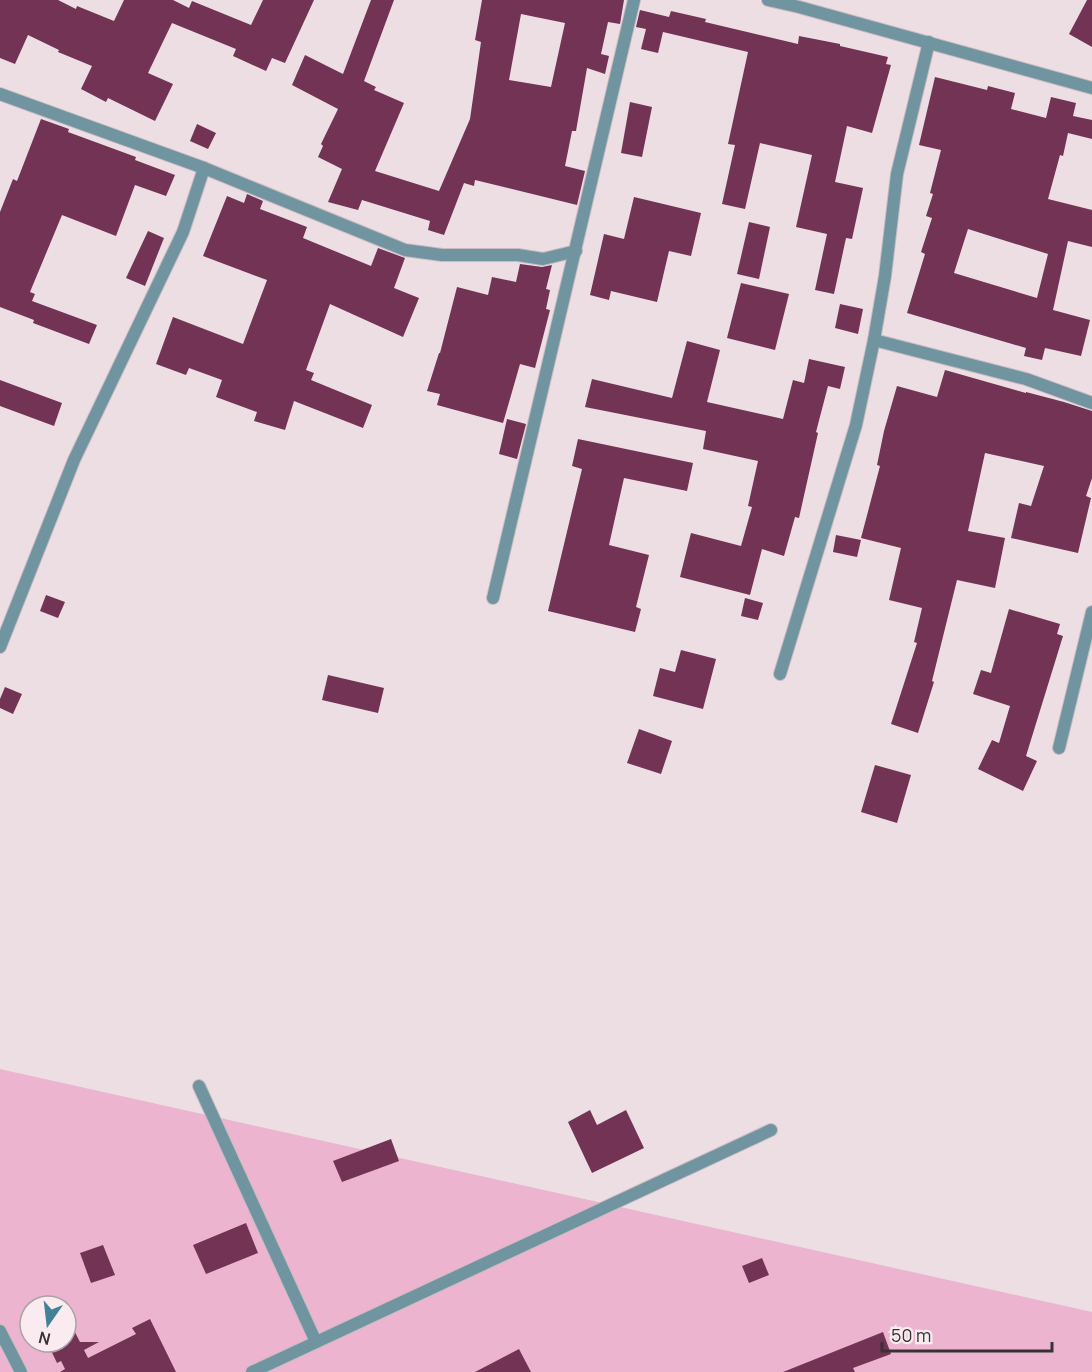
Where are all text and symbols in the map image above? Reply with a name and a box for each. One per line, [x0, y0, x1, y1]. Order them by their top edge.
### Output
north arrow [18, 1294, 78, 1354]
scale bar [882, 1315, 1052, 1353]
text: 50 m [891, 1323, 931, 1347]
text: N [36, 1326, 53, 1351]

